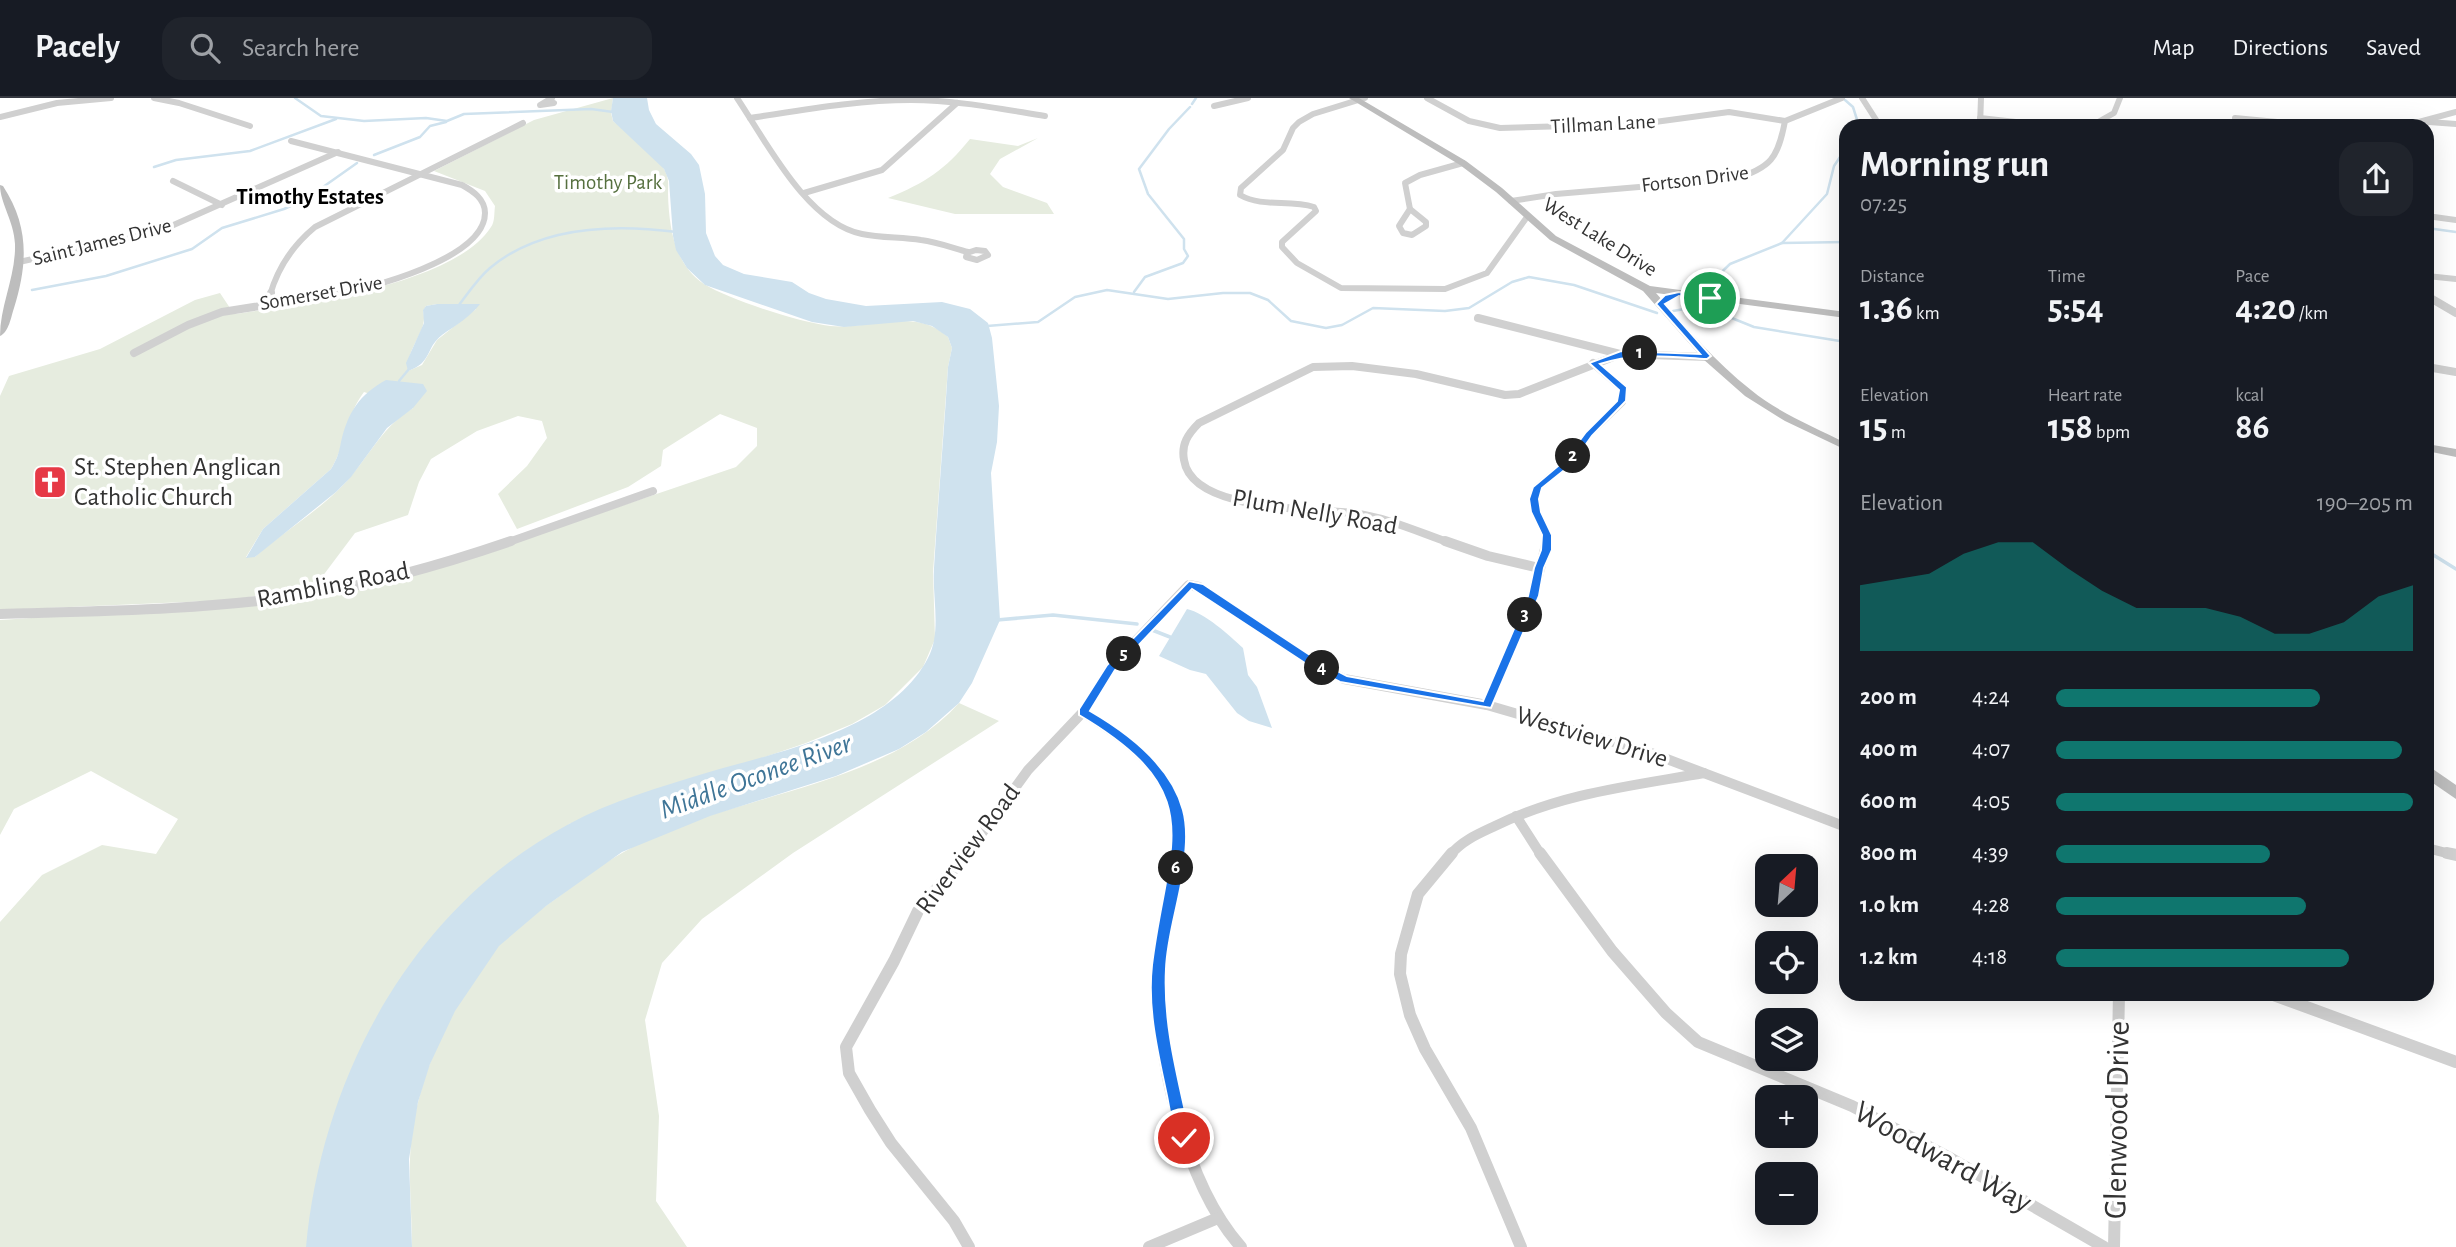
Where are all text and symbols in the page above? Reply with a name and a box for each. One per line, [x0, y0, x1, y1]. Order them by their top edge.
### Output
search box [162, 17, 652, 80]
icon: search [186, 29, 224, 67]
text: Pacely [35, 31, 120, 64]
text: Search here [242, 35, 360, 61]
text: Map [2152, 36, 2194, 60]
text: Directions [2232, 36, 2328, 60]
text: Saved [2366, 36, 2421, 60]
street label: Tillman Lane [1550, 111, 1656, 137]
button: share [2339, 142, 2413, 216]
text: Morning run [1860, 146, 2049, 184]
street label: Fortson Drive [1640, 162, 1750, 196]
park label: Timothy Park [554, 172, 663, 193]
district label: Timothy Estates [236, 186, 384, 209]
text: 07:25 [1860, 193, 1907, 216]
street label: West Lake Drive [1539, 194, 1661, 280]
street label: Saint James Drive [30, 215, 174, 269]
text: Distance [1860, 267, 1924, 286]
text: Time [2048, 267, 2086, 286]
text: Pace [2235, 267, 2270, 286]
pin [1680, 268, 1740, 328]
street label: Somerset Drive [258, 272, 384, 314]
icon: arrive [1691, 279, 1729, 317]
text: 1.36 [1860, 291, 1913, 326]
text: 5:54 [2048, 291, 2104, 326]
text: 4:20 [2235, 291, 2296, 326]
text: km [1913, 304, 1940, 323]
text: /km [2296, 304, 2328, 323]
pin: 1 [1622, 336, 1658, 370]
text: 1 [1636, 343, 1643, 362]
text: Elevation [1860, 386, 1929, 405]
text: Heart rate [2048, 386, 2122, 405]
text: kcal [2235, 386, 2264, 405]
text: 15 [1860, 410, 1888, 445]
text: 158 [2048, 410, 2093, 445]
text: 86 [2235, 410, 2270, 445]
text: m [1888, 423, 1906, 442]
text: bpm [2093, 423, 2130, 442]
pin: 2 [1556, 438, 1590, 474]
text: 2 [1568, 446, 1577, 465]
place label: St. Stephen Anglican Catholic Church [74, 454, 281, 510]
church icon: St. Stephen Anglican Catholic Church [31, 463, 69, 501]
street label: Plum Nelly Road [1230, 485, 1400, 539]
text: Elevation [1860, 492, 1943, 515]
text: 190–205 m [2317, 492, 2413, 515]
street label: Rambling Road [255, 557, 411, 613]
pin: 3 [1508, 598, 1542, 632]
text: 3 [1520, 605, 1529, 624]
pin: 5 [1106, 636, 1142, 672]
text: 5 [1119, 644, 1128, 663]
pin: 4 [1304, 650, 1340, 686]
text: 4 [1317, 658, 1326, 677]
text: 200 m [1860, 686, 1917, 709]
text: 4:24 [1972, 686, 2010, 709]
street label: Westview Drive [1513, 702, 1671, 772]
water label: Middle Oconee River [657, 729, 856, 825]
text: 400 m [1860, 738, 1918, 761]
text: 4:07 [1972, 738, 2010, 761]
street label: Riverview Road [911, 779, 1025, 919]
text: 600 m [1860, 790, 1917, 813]
text: 4:05 [1972, 790, 2010, 813]
text: 800 m [1860, 842, 1917, 865]
text: 4:39 [1972, 842, 2009, 865]
pin: 6 [1158, 850, 1194, 886]
north arrow [1755, 854, 1818, 917]
map controls [1755, 854, 1818, 1225]
text: 6 [1171, 858, 1180, 877]
text: 1.0 km [1860, 894, 1919, 917]
text: 4:28 [1972, 894, 2010, 917]
button: locate [1755, 931, 1818, 994]
text: 1.2 km [1860, 946, 1918, 969]
text: 4:18 [1972, 946, 2007, 969]
button: layers [1755, 1008, 1818, 1071]
street label: Glenwood Drive [2099, 1021, 2135, 1219]
button: + [1755, 1085, 1818, 1148]
street label: Woodward Way [1849, 1095, 2038, 1219]
pin [1154, 1108, 1214, 1168]
icon: check [1165, 1119, 1203, 1157]
button: − [1755, 1162, 1818, 1225]

